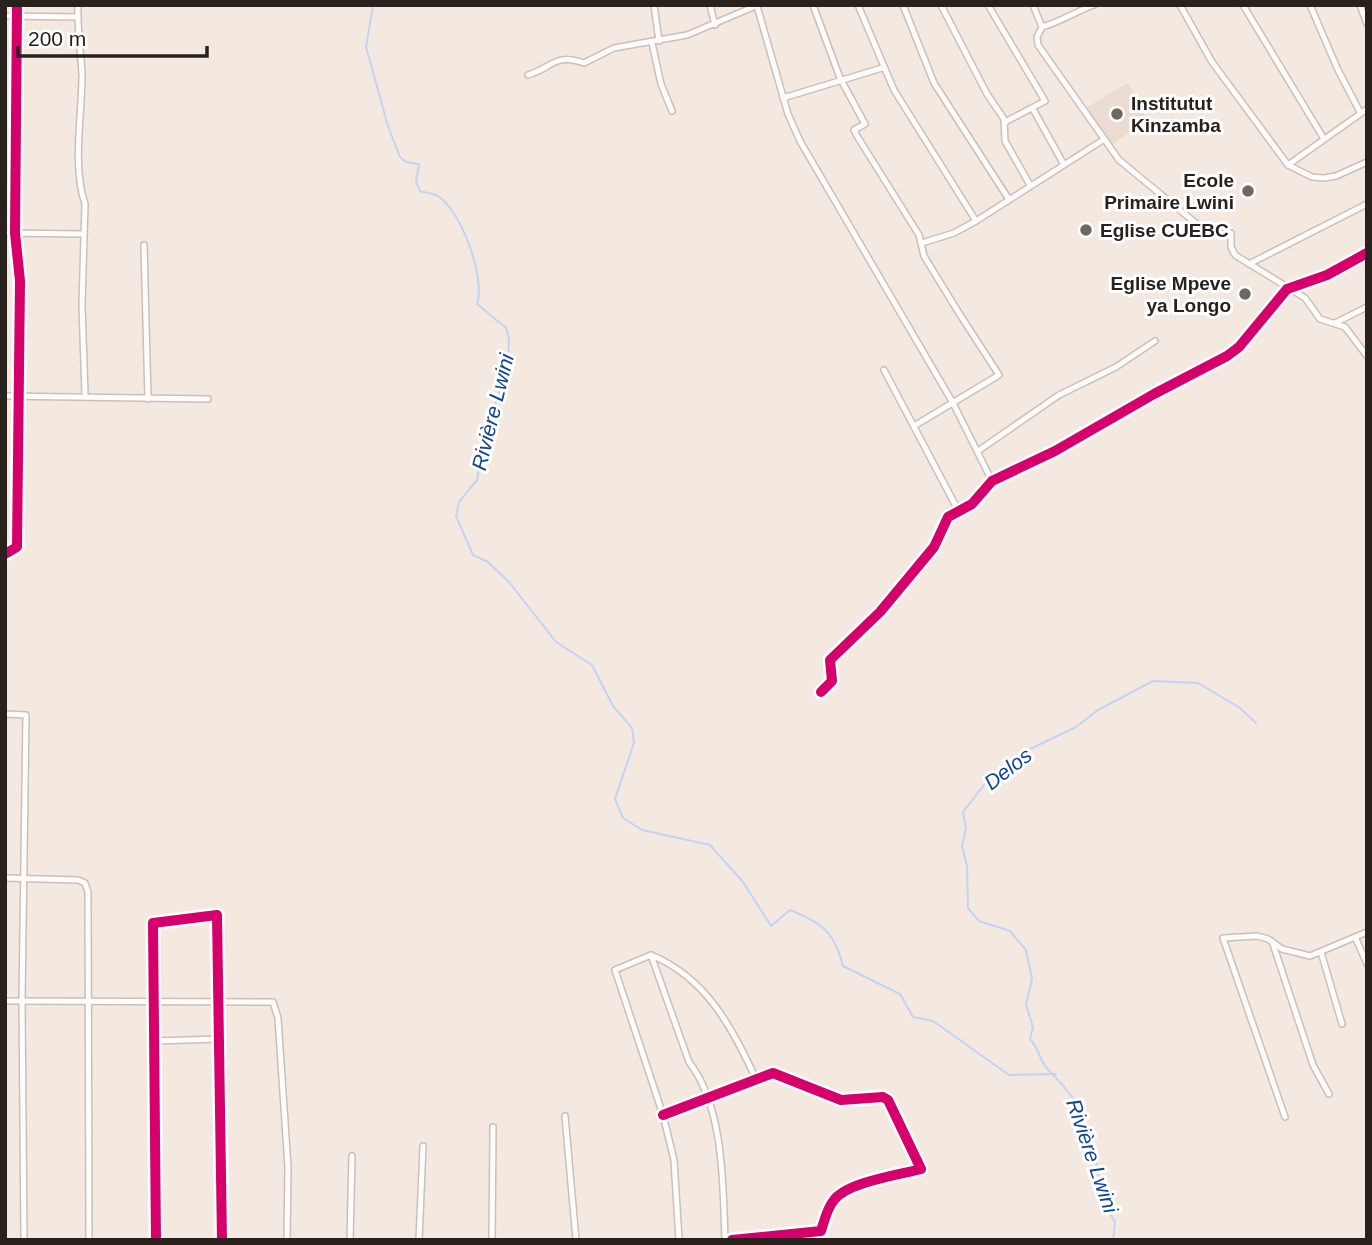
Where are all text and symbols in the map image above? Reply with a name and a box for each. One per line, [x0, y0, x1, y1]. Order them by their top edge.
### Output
scale bar [18, 14, 206, 58]
text: 200 m [28, 27, 86, 50]
place label: Institutut Kinzamba [1131, 93, 1221, 136]
marker: Institutut Kinzamba [1109, 106, 1125, 122]
place label: Ecole Primaire Lwini [1104, 170, 1234, 213]
marker: Ecole Primaire Lwini [1240, 183, 1256, 199]
place label: Eglise CUEBC [1100, 220, 1229, 241]
marker: Eglise CUEBC [1078, 222, 1094, 238]
place label: Eglise Mpeve ya Longo [1111, 273, 1231, 316]
marker: Eglise Mpeve ya Longo [1237, 286, 1253, 302]
water label: Rivière Lwini [467, 350, 518, 472]
water label: Delos [979, 743, 1036, 794]
water label: Rivière Lwini [1062, 1096, 1123, 1217]

